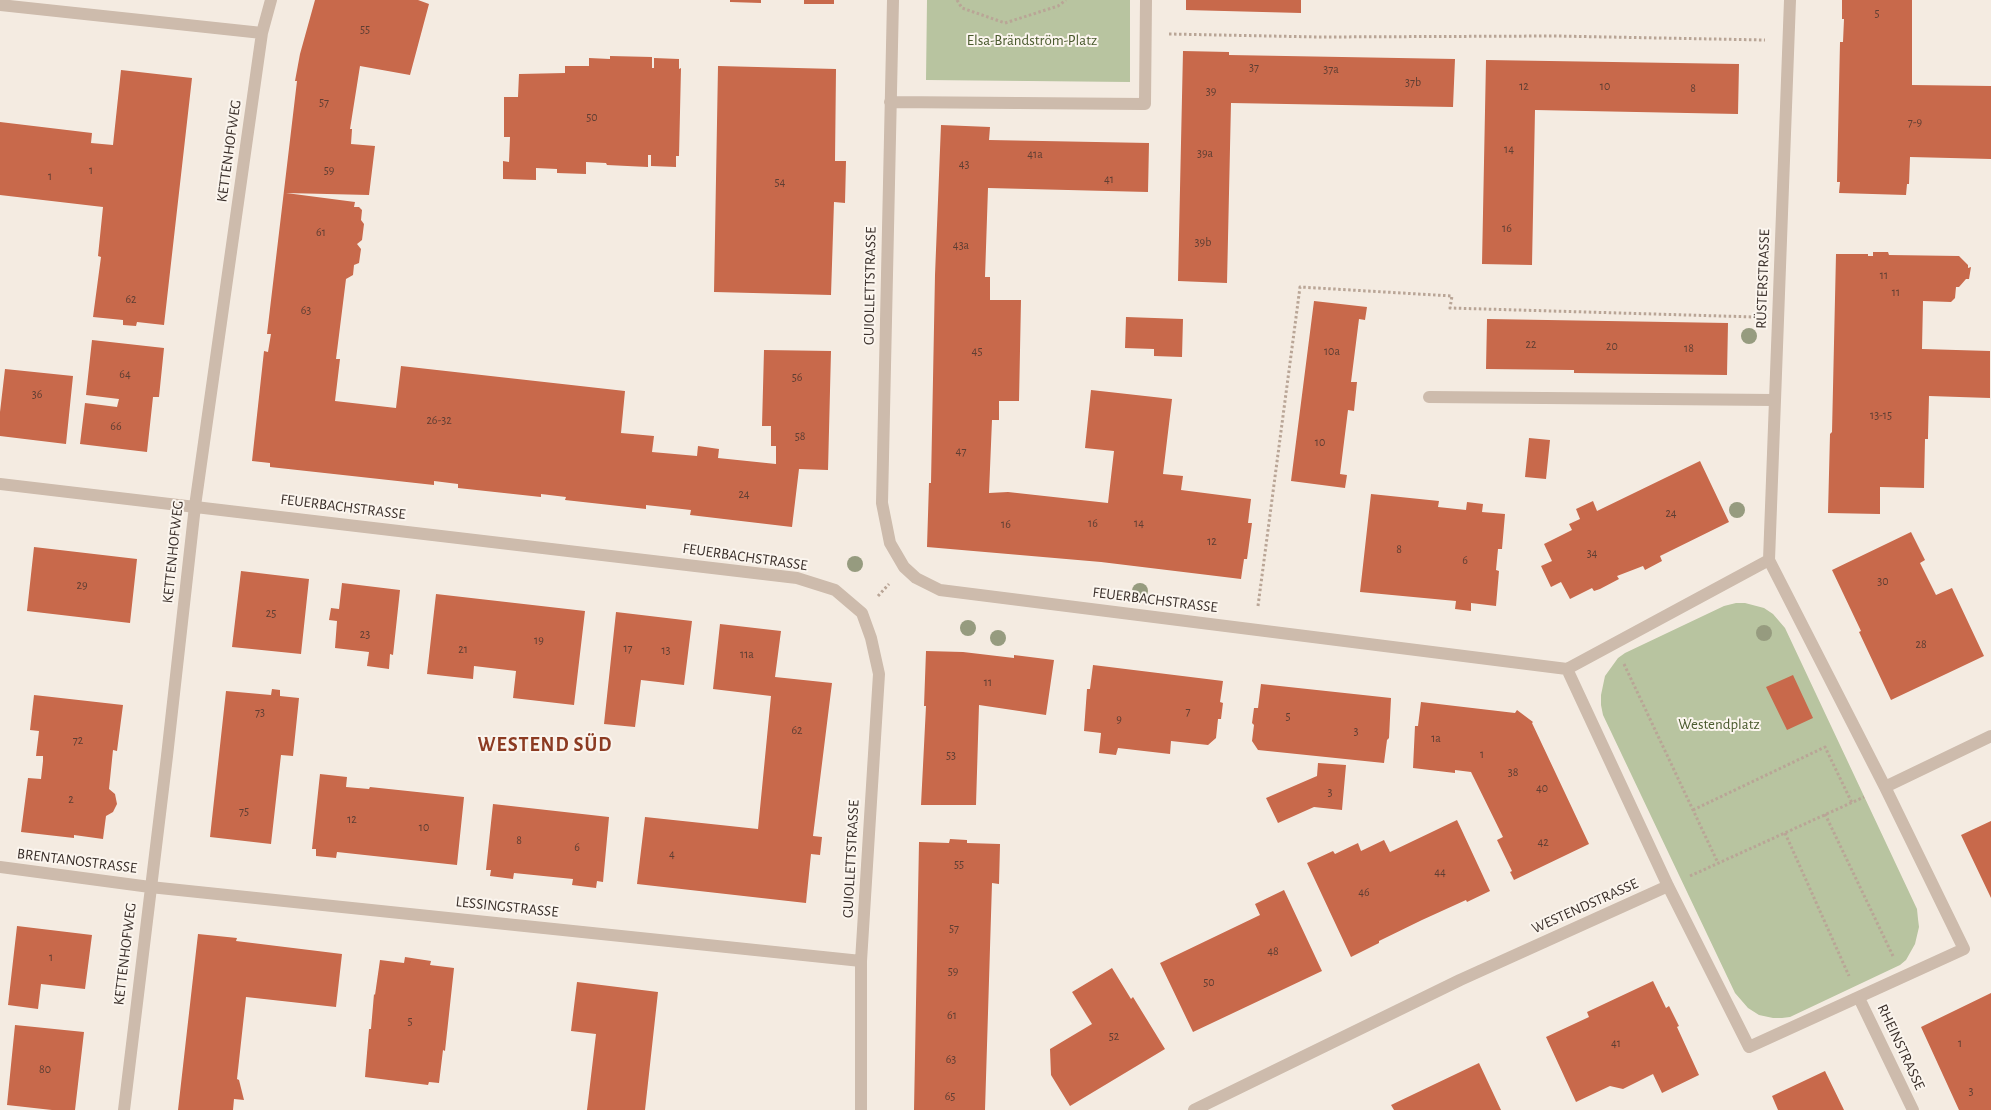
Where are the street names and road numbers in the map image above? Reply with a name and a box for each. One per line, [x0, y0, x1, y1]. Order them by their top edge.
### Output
street label: KETTENHOFWEG [213, 99, 245, 203]
street label: GUIOLLETTSTRASSE [860, 227, 880, 345]
street label: RÜSTERSTRASSE [1752, 229, 1774, 329]
street label: FEUERBACHSTRASSE [279, 490, 407, 524]
street label: KETTENHOFWEG [159, 500, 187, 604]
street label: FEUERBACHSTRASSE [681, 539, 809, 575]
street label: FEUERBACHSTRASSE [1091, 583, 1219, 617]
street label: GUIOLLETTSTRASSE [839, 799, 863, 919]
street label: BRENTANOSTRASSE [16, 845, 138, 877]
street label: WESTENDSTRASSE [1529, 874, 1641, 938]
street label: LESSINGSTRASSE [455, 893, 559, 921]
street label: KETTENHOFWEG [110, 902, 140, 1006]
street label: RHEINSTRASSE [1873, 1001, 1929, 1093]

